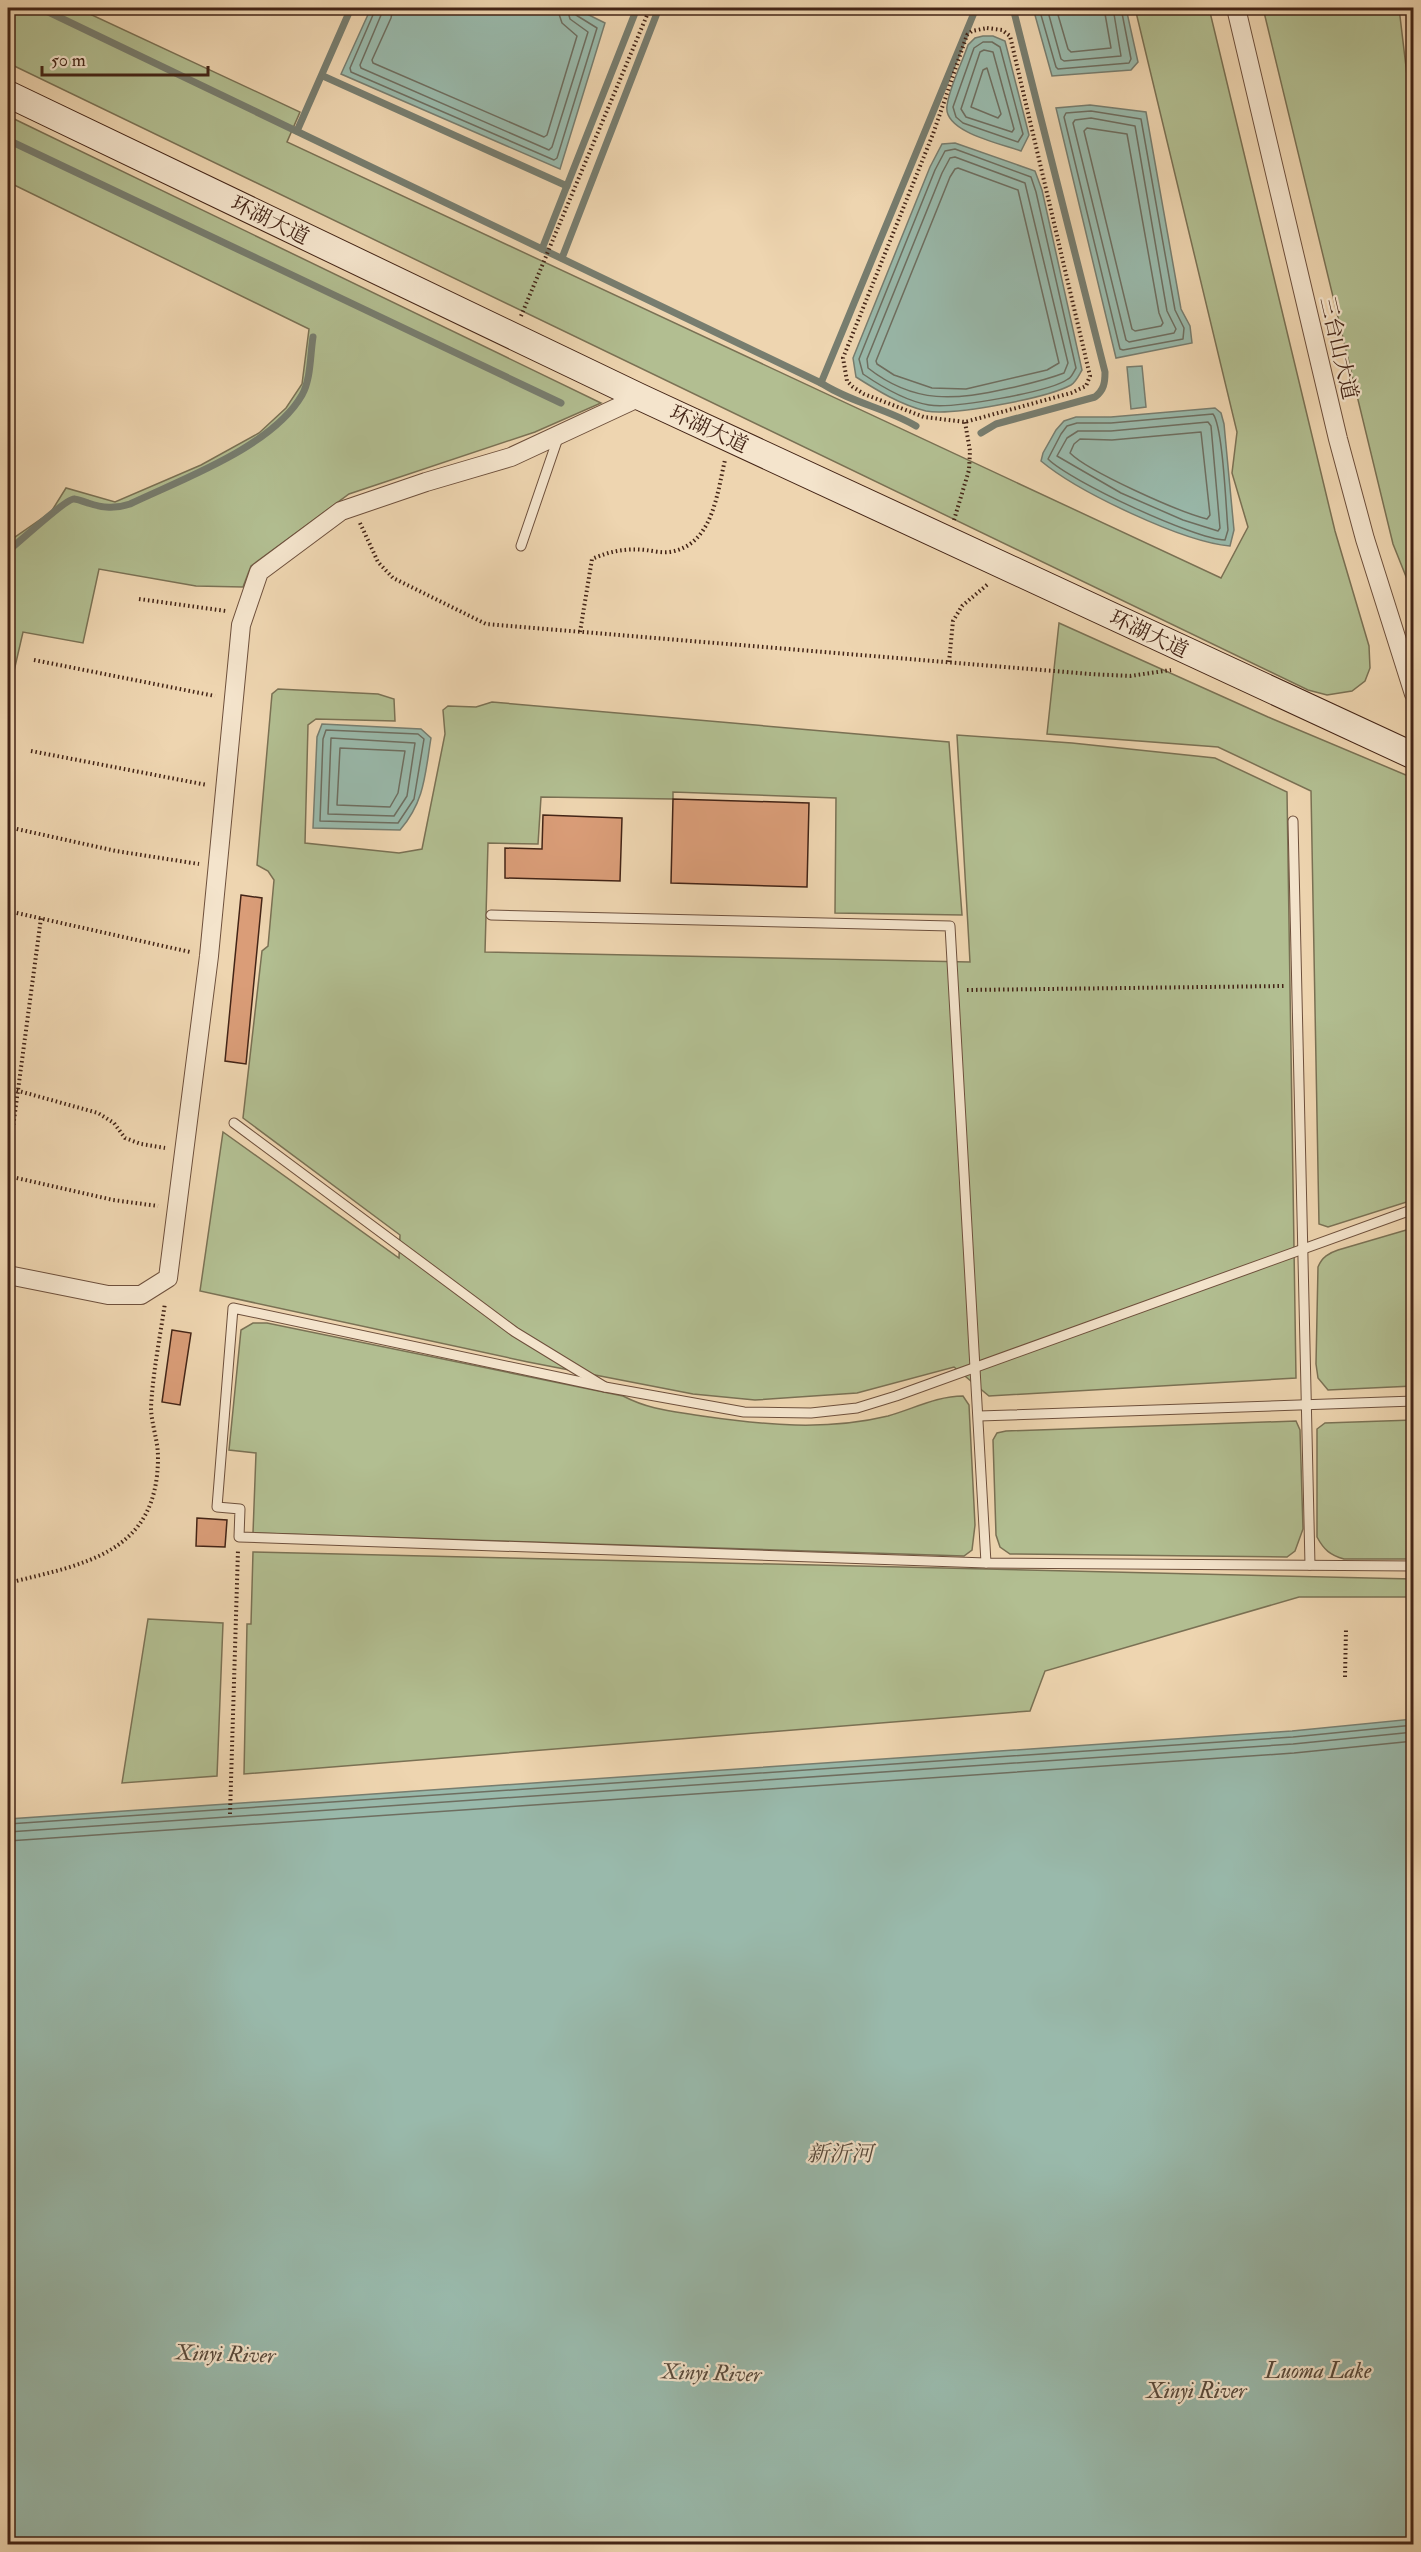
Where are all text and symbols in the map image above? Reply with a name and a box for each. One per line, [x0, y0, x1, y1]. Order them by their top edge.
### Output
scale bar [42, 39, 208, 77]
text: 50 m [51, 49, 86, 72]
street label: 环湖大道 [226, 190, 313, 251]
street label: 三台山大道 [1314, 294, 1363, 402]
street label: 环湖大道 [665, 399, 753, 459]
street label: 环湖大道 [1105, 604, 1193, 664]
water label: 新沂河 [807, 2140, 877, 2168]
water label: Xinyi River [173, 2338, 278, 2370]
water label: Xinyi River [659, 2357, 764, 2389]
water label: Luoma Lake [1264, 2357, 1372, 2385]
water label: Xinyi River [1145, 2377, 1248, 2405]

